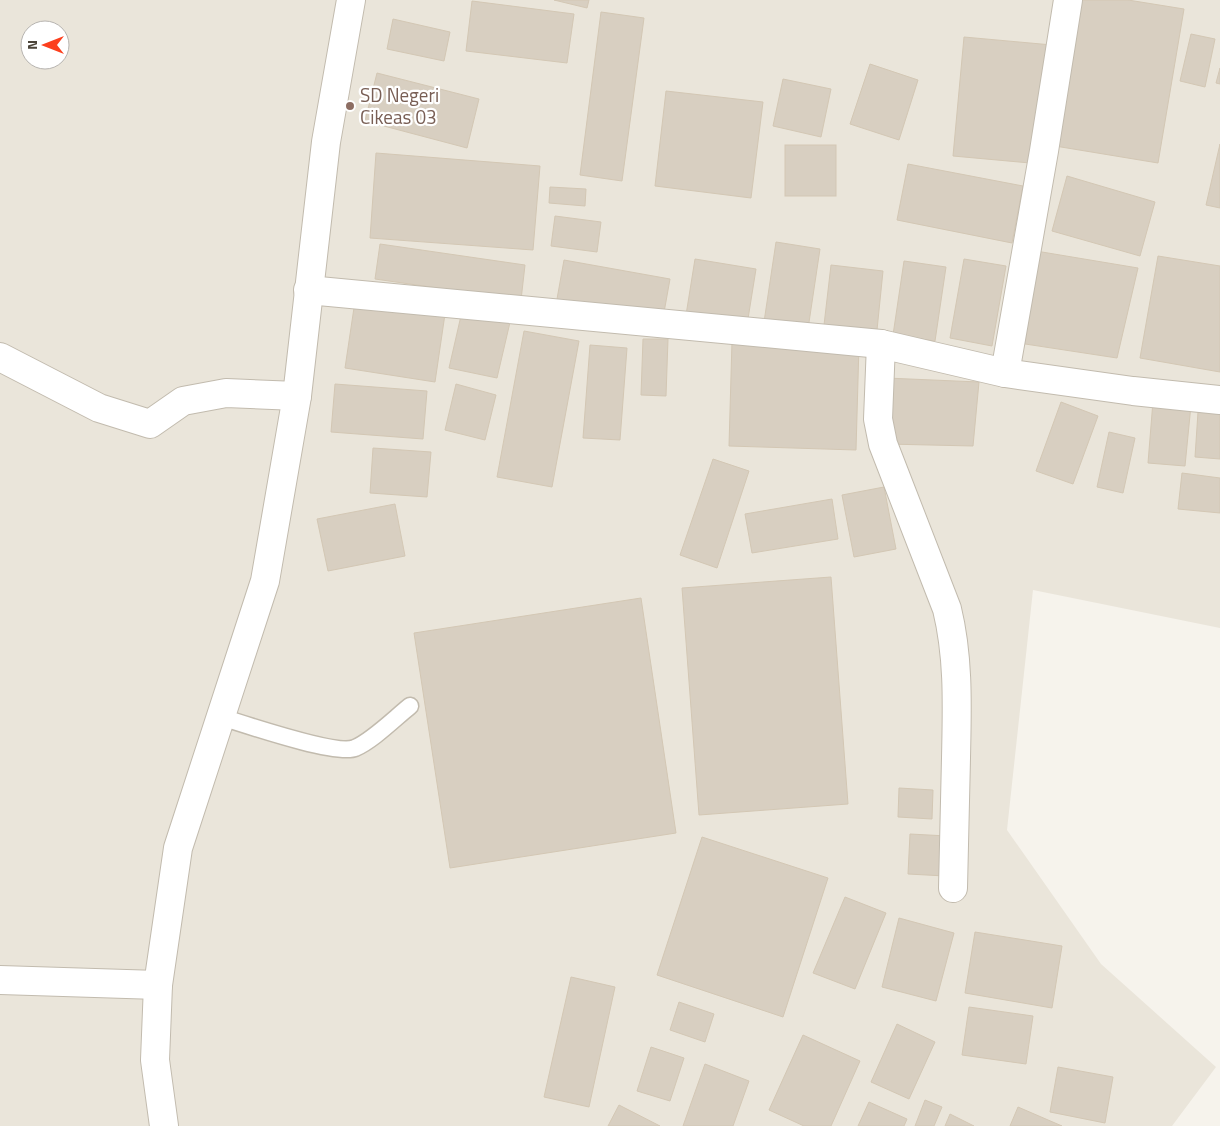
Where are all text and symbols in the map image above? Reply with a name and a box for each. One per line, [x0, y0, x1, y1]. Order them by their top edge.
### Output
north arrow [20, 20, 70, 70]
text: N [21, 40, 42, 50]
place label: SD Negeri Cikeas 03 [360, 80, 439, 131]
marker: SD Negeri Cikeas 03 [344, 100, 356, 112]

